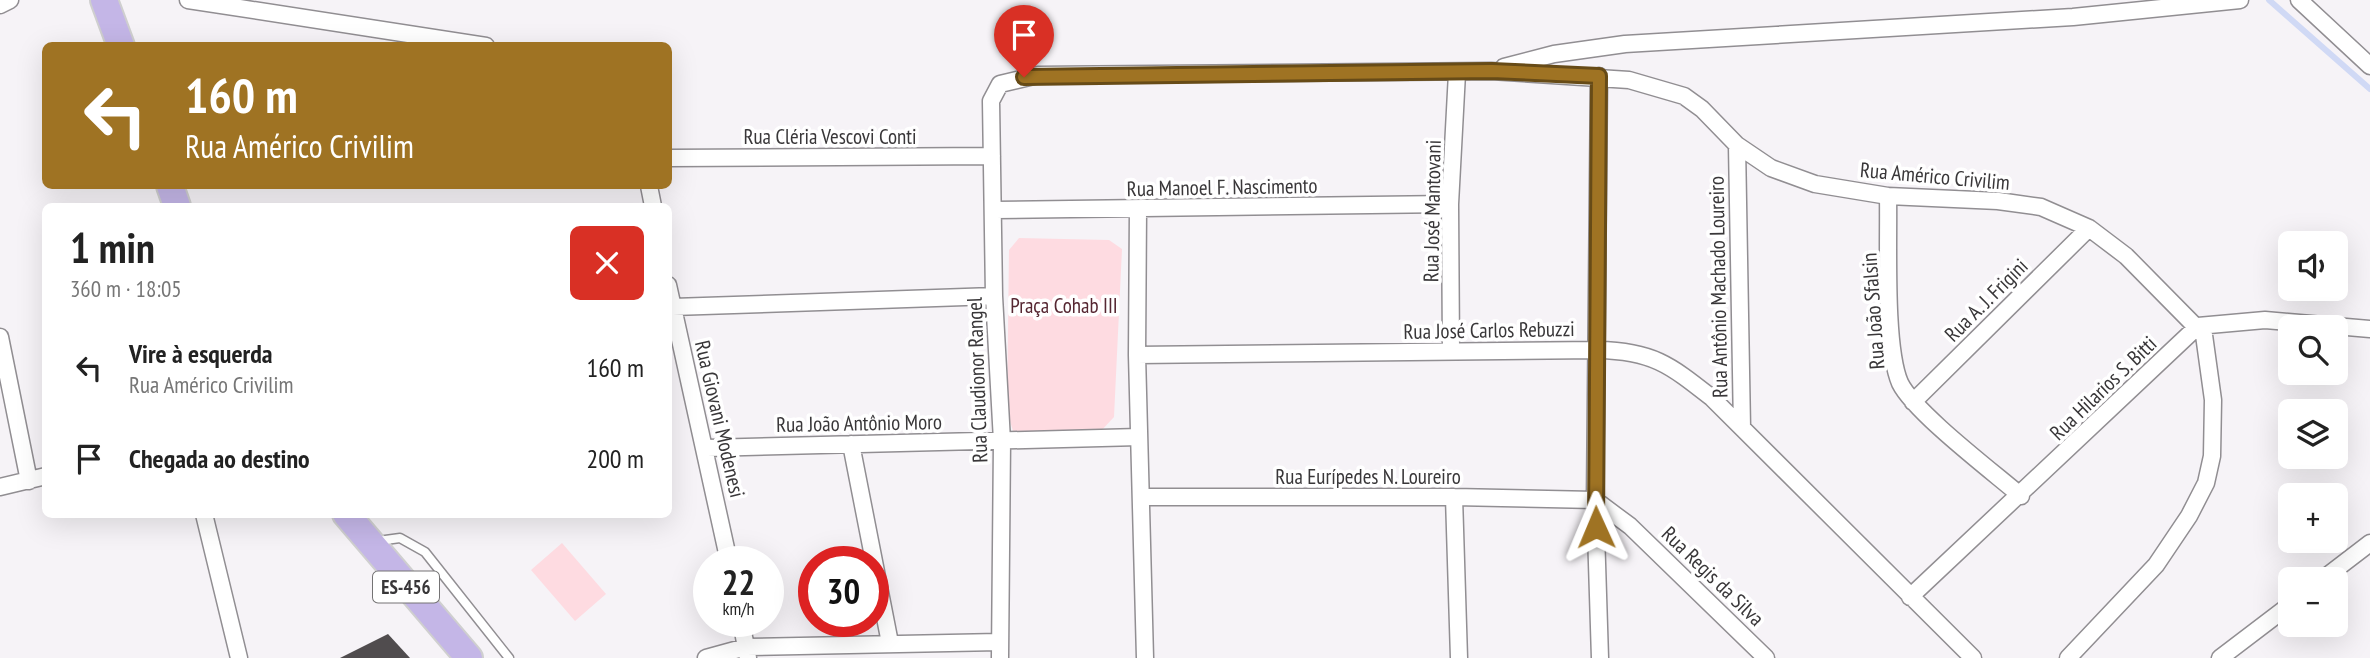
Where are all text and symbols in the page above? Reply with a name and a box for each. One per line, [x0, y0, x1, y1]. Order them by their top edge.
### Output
pin [994, 5, 1054, 77]
icon: arrive [1005, 16, 1043, 54]
text: 160 m [185, 63, 298, 127]
icon: left [70, 70, 161, 161]
street label: Rua Cléria Vescovi Conti [743, 123, 917, 150]
text: Rua Américo Crivilim [185, 125, 414, 167]
street label: Rua José Mantovani [1417, 140, 1447, 282]
street label: Rua Américo Crivilim [1859, 156, 2011, 196]
street label: Rua Manoel F. Nascimento [1126, 172, 1318, 202]
street label: Rua Antônio Machado Loureiro [1703, 176, 1733, 398]
text: 1 min [70, 220, 155, 275]
button: close [570, 226, 644, 300]
map controls [2278, 231, 2348, 637]
button: sound [2278, 231, 2348, 301]
street label: Rua João Sfalsin [1855, 252, 1891, 370]
street label: Rua A. J. Frigini [1939, 253, 2033, 347]
text: 360 m · 18:05 [70, 274, 182, 303]
park label: Praça Cohab III [1010, 292, 1118, 319]
street label: Rua Claudionor Rangel [961, 297, 993, 463]
street label: Rua José Carlos Rebuzzi [1403, 315, 1575, 345]
button: search [2278, 315, 2348, 385]
street label: Rua Hilarios S. Bitti [2044, 330, 2162, 446]
text: Vire à esquerda [129, 337, 272, 370]
street label: Rua Giovani Modenesi [689, 338, 751, 500]
icon: left [70, 349, 108, 387]
text: 160 m [586, 351, 644, 384]
text: Rua Américo Crivilim [129, 370, 294, 399]
button: layers [2278, 399, 2348, 469]
street label: Rua João Antônio Moro [776, 408, 942, 438]
icon: arrive [70, 440, 108, 478]
text: Chegada ao destino [129, 442, 310, 475]
text: 200 m [586, 442, 644, 475]
street label: Rua Eurípedes N. Loureiro [1275, 463, 1461, 490]
button: + [2278, 483, 2348, 553]
position arrow [1559, 490, 1633, 564]
street label: Rua Regis da Silva [1656, 520, 1770, 632]
speed limit sign: 30 [798, 546, 889, 637]
text: 22 [722, 559, 755, 605]
button: − [2278, 567, 2348, 637]
road number: ES-456 [373, 572, 439, 602]
text: km/h [723, 597, 754, 620]

